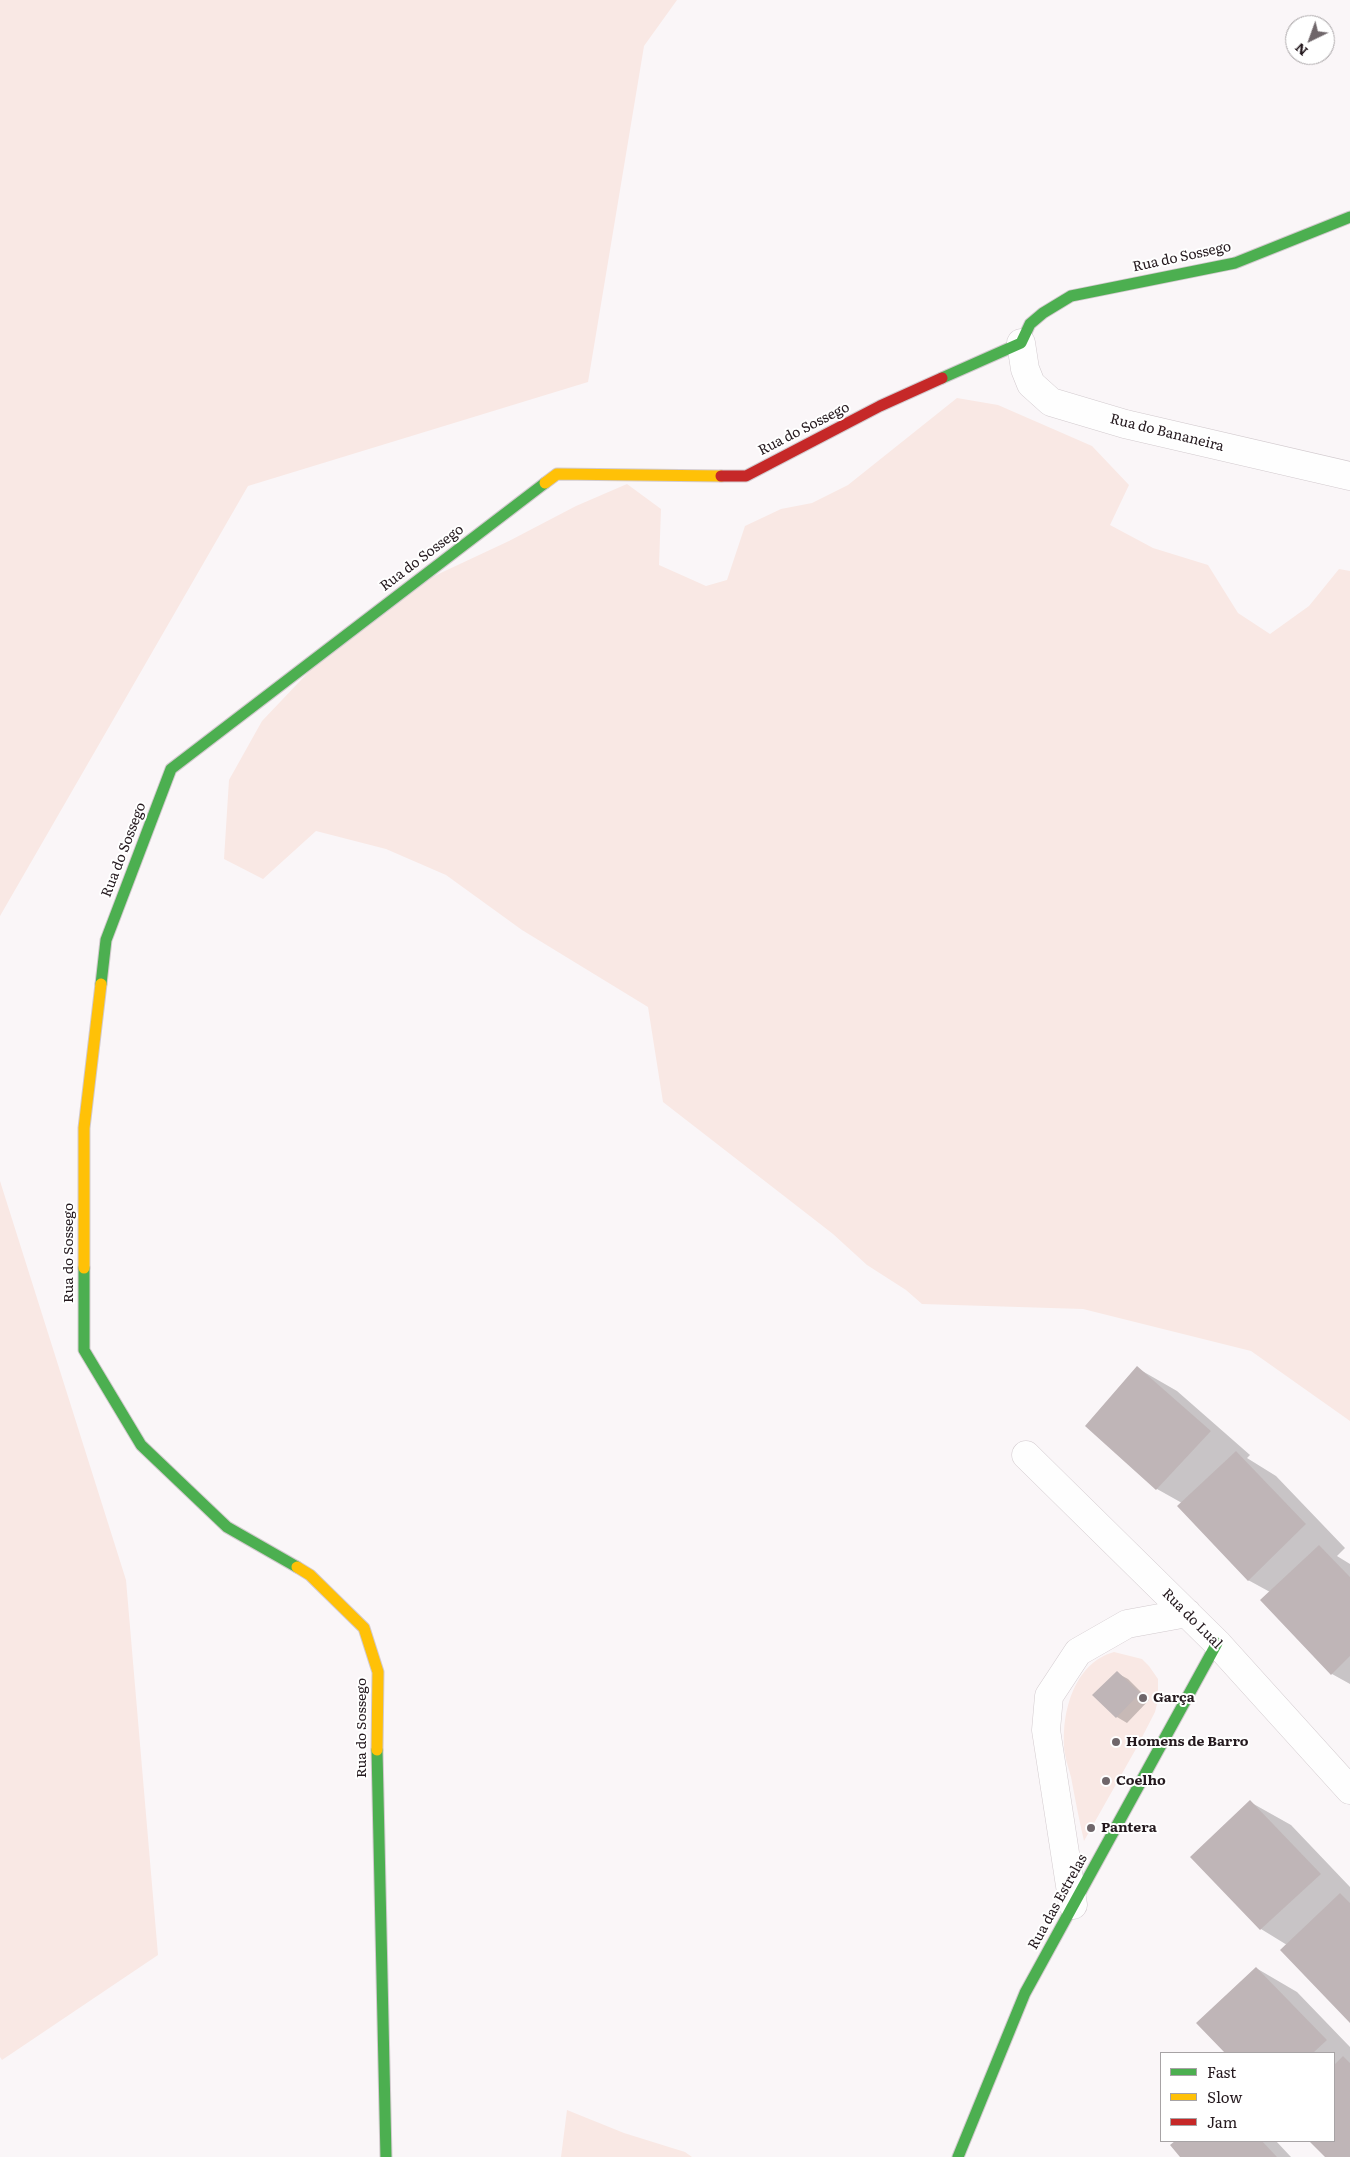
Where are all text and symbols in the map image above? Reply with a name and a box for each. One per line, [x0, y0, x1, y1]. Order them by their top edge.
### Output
north arrow [1285, 15, 1335, 65]
text: N [1290, 39, 1312, 62]
street label: Rua do Sossego [1131, 238, 1233, 276]
street label: Rua do Sossego [756, 399, 852, 459]
street label: Rua do Bananeira [1108, 411, 1226, 455]
street label: Rua do Sossego [377, 521, 467, 595]
street label: Rua do Sossego [98, 800, 150, 900]
street label: Rua do Sossego [61, 1203, 77, 1303]
street label: Rua do Lual [1159, 1586, 1225, 1652]
street label: Rua do Sossego [354, 1678, 370, 1778]
place label: Garça [1153, 1690, 1195, 1706]
marker: Garça [1137, 1692, 1149, 1704]
place label: Homens de Barro [1126, 1734, 1249, 1750]
marker: Homens de Barro [1110, 1736, 1122, 1748]
place label: Coelho [1116, 1773, 1166, 1789]
marker: Coelho [1100, 1775, 1112, 1787]
place label: Pantera [1101, 1820, 1157, 1836]
marker: Pantera [1085, 1822, 1097, 1834]
street label: Rua das Estrelas [1025, 1851, 1091, 1953]
legend [1160, 2052, 1335, 2142]
text: Fast [1207, 2060, 1236, 2083]
text: Slow [1207, 2085, 1242, 2108]
text: Jam [1207, 2110, 1237, 2133]

